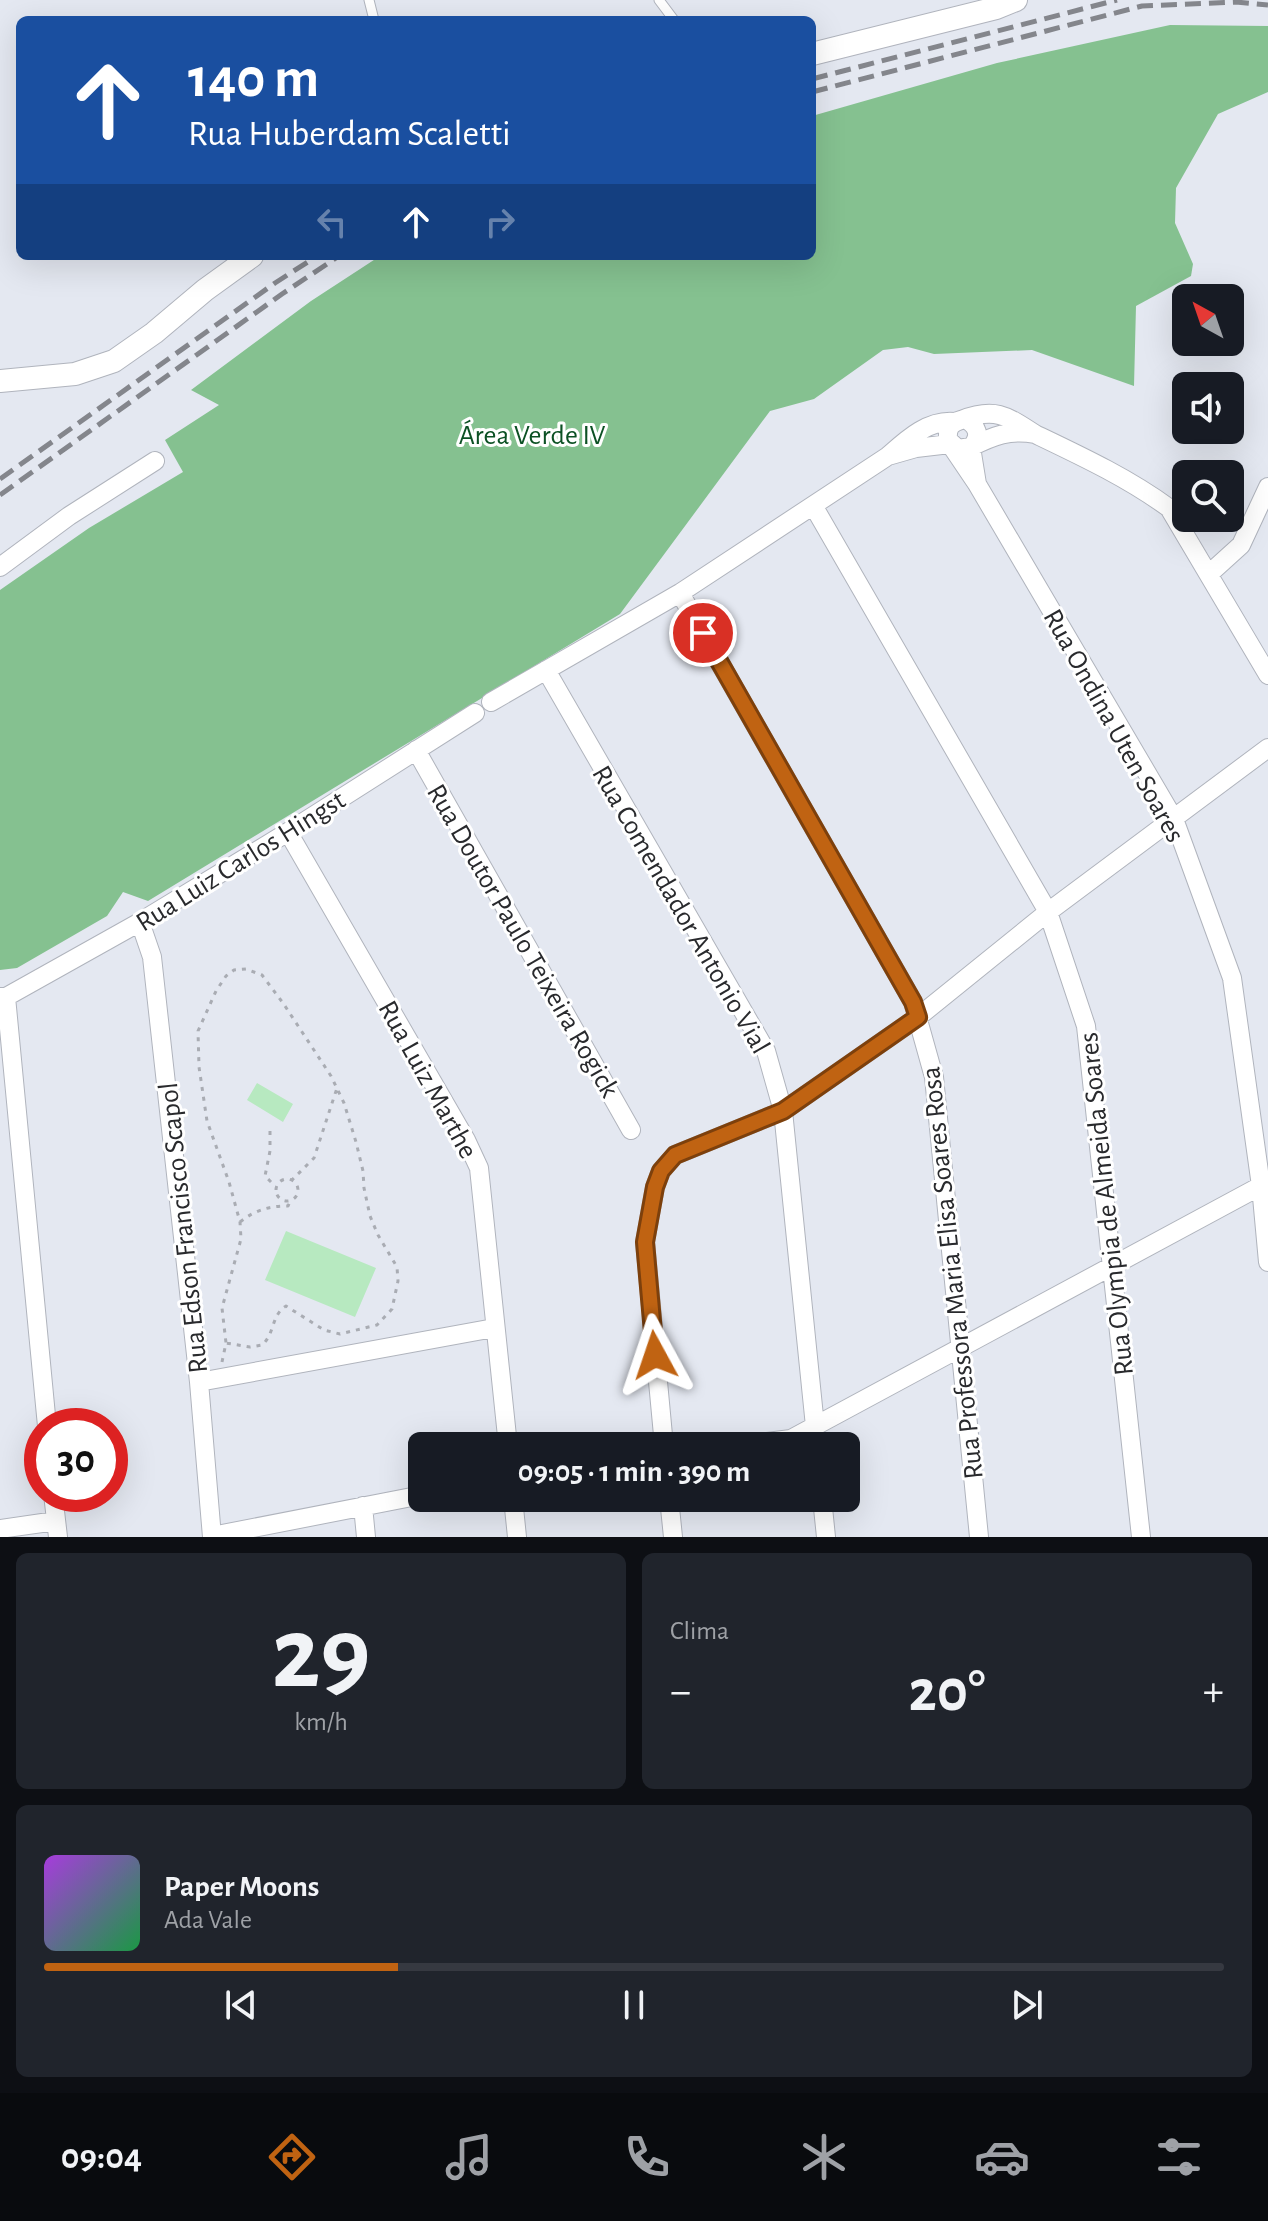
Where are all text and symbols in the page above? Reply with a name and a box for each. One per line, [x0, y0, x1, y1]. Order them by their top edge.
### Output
icon: ahead [56, 48, 160, 152]
text: 140 m [188, 51, 319, 107]
text: Rua Huberdam Scaletti [188, 116, 511, 152]
icon: left [310, 200, 354, 244]
icon: ahead [394, 200, 438, 244]
icon: right [478, 200, 522, 244]
north arrow [1172, 284, 1244, 356]
map controls [1172, 284, 1244, 532]
button: sound [1172, 372, 1244, 444]
park label: Área Verde IV [459, 419, 606, 450]
button: search [1172, 460, 1244, 532]
pin [669, 599, 737, 667]
street label: Rua Ondina Uten Soares [1038, 605, 1189, 847]
icon: arrive [681, 611, 725, 655]
street label: Rua Comendador Antonio Vial [586, 761, 774, 1059]
street label: Rua Doutor Paulo Teixeira Rogick [421, 780, 624, 1103]
street label: Rua Luiz Carlos Hingst [131, 786, 351, 937]
street label: Rua Luiz Marthe [372, 996, 482, 1164]
street label: Rua Olympia de Almeida Soares [1075, 1031, 1139, 1377]
street label: Rua Professora Maria Elisa Soares Rosa [917, 1065, 989, 1481]
street label: Rua Edson Francisco Scapol [155, 1081, 213, 1374]
position arrow [613, 1313, 697, 1397]
speed limit sign: 30 [24, 1408, 128, 1512]
text: 09:05 · 1 min · 390 m [518, 1457, 750, 1487]
text: 29 [271, 1603, 371, 1707]
text: Clima [670, 1618, 729, 1644]
text: 20° [908, 1662, 986, 1722]
text: − [670, 1670, 691, 1714]
text: + [1203, 1670, 1224, 1714]
text: km/h [294, 1709, 348, 1735]
text: Paper Moons [164, 1872, 319, 1902]
text: Ada Vale [164, 1907, 252, 1933]
icon: previous [219, 1983, 263, 2027]
icon: pause [612, 1983, 656, 2027]
icon: next [1005, 1983, 1049, 2027]
icon: directions [264, 2129, 320, 2185]
icon: music [441, 2129, 497, 2185]
icon: phone [619, 2129, 675, 2185]
icon: climate [796, 2129, 852, 2185]
icon: car [974, 2129, 1030, 2185]
icon: filters [1151, 2129, 1207, 2185]
text: 09:04 [61, 2139, 142, 2175]

